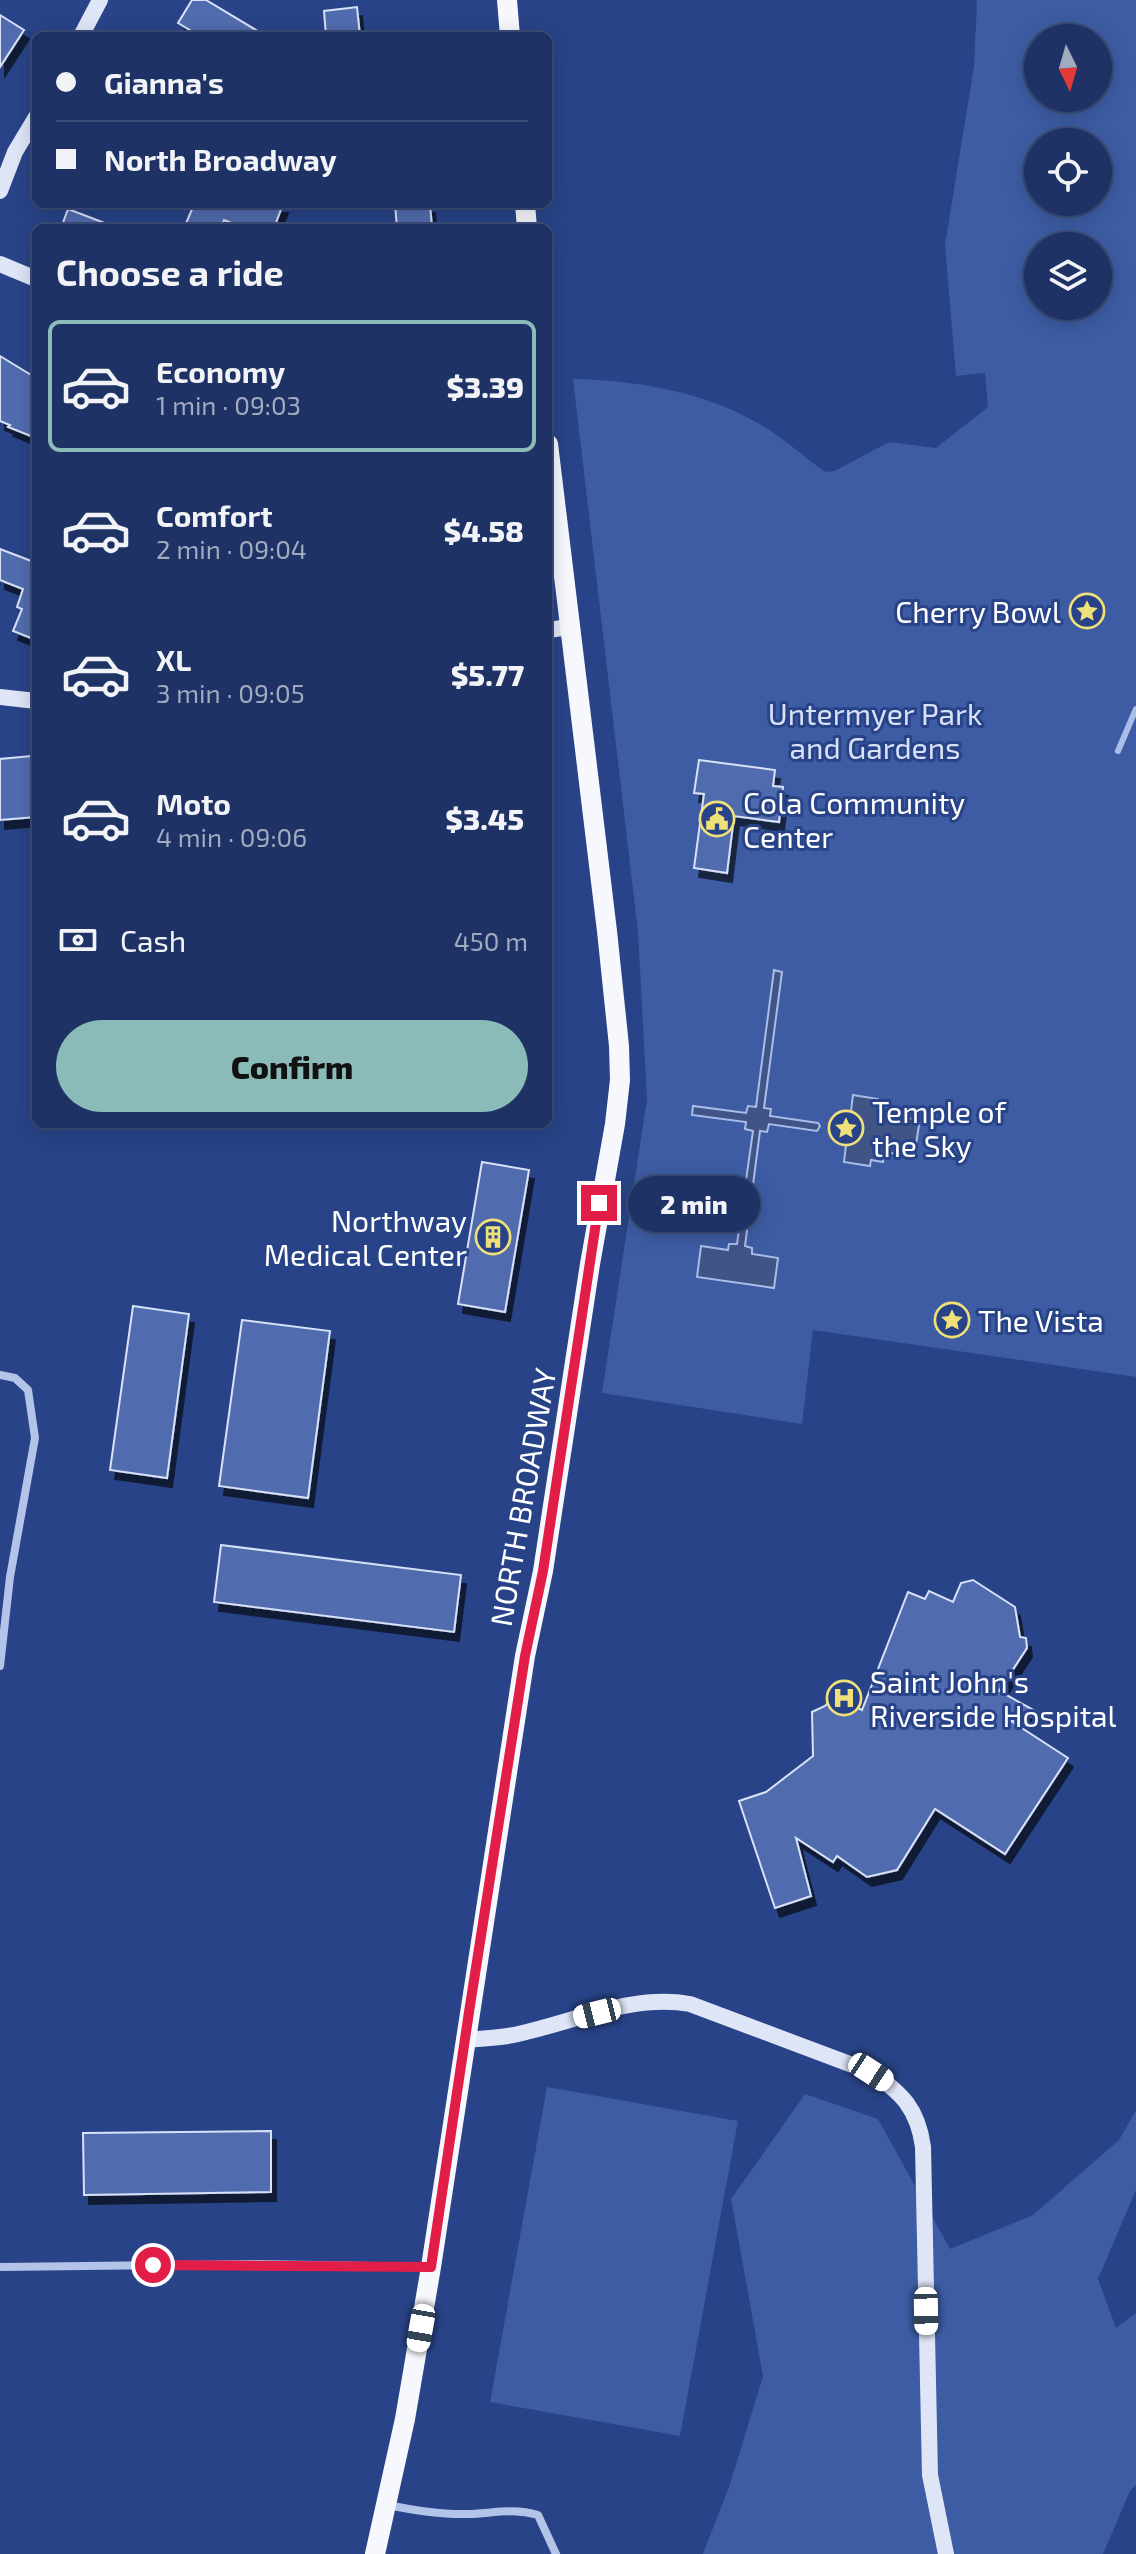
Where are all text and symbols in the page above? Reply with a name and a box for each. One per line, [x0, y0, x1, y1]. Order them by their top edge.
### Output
north arrow [1024, 24, 1112, 112]
map controls [1024, 24, 1112, 320]
text: Gianna's [104, 64, 224, 100]
button: locate [1024, 128, 1112, 216]
text: North Broadway [104, 141, 337, 177]
button: layers [1024, 232, 1112, 320]
text: Choose a ride [56, 250, 284, 293]
icon: car [60, 350, 132, 422]
text: Economy [156, 353, 285, 389]
text: $3.39 [446, 368, 524, 404]
text: 1 min · 09:03 [156, 389, 301, 420]
icon: car [60, 494, 132, 566]
text: Comfort [156, 497, 273, 533]
text: $4.58 [444, 512, 524, 548]
text: 2 min · 09:04 [156, 533, 307, 564]
place icon: Cherry Bowl [1068, 592, 1106, 630]
place label: Cherry Bowl [895, 593, 1061, 629]
icon: car [60, 638, 132, 710]
text: XL [156, 641, 191, 677]
text: $5.77 [451, 656, 524, 692]
text: 3 min · 09:05 [156, 677, 305, 708]
park label: Untermyer Park and Gardens [768, 695, 982, 765]
icon: car [60, 782, 132, 854]
place label: Cola Community Center [743, 784, 965, 854]
text: Moto [156, 785, 231, 821]
text: $3.45 [445, 800, 524, 836]
public building icon: Cola Community Center [698, 800, 736, 838]
text: 4 min · 09:06 [156, 821, 307, 852]
icon: cash [56, 918, 100, 962]
text: Cash [120, 922, 186, 958]
text: 450 m [454, 925, 528, 956]
button: Confirm [56, 1020, 528, 1112]
place label: Temple of the Sky [872, 1093, 1007, 1163]
place icon: Temple of the Sky [827, 1109, 865, 1147]
callout: 2 min [627, 1175, 759, 1231]
route end [581, 1185, 617, 1221]
text: 2 min [660, 1188, 728, 1219]
place label: Northway Medical Center [264, 1202, 467, 1272]
building icon: Northway Medical Center [474, 1218, 512, 1256]
place icon: The Vista [933, 1301, 971, 1339]
place label: The Vista [978, 1302, 1104, 1338]
street label: NORTH BROADWAY [482, 1365, 562, 1629]
place label: Saint John's Riverside Hospital [870, 1663, 1117, 1733]
hospital icon: Saint John's Riverside Hospital [825, 1679, 863, 1717]
car [571, 1996, 623, 2030]
car [844, 2049, 898, 2095]
route start [135, 2247, 171, 2283]
car [914, 2287, 938, 2335]
car [405, 2302, 437, 2354]

